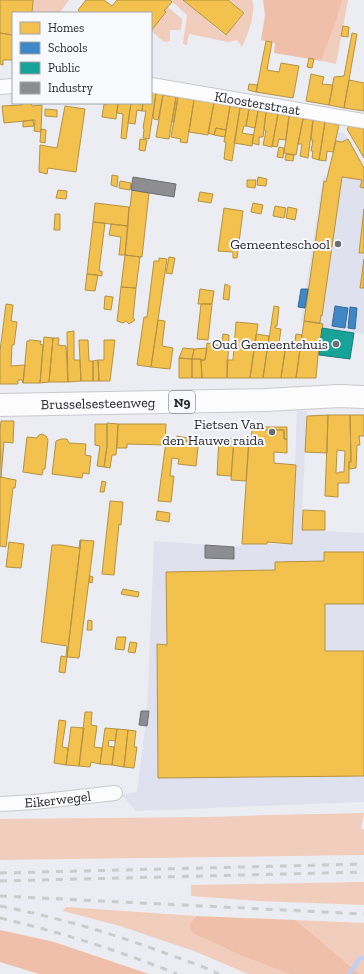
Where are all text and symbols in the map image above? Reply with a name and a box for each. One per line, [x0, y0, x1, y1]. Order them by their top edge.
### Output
legend [12, 12, 152, 104]
text: Homes [48, 21, 84, 35]
text: Schools [48, 41, 87, 55]
text: Public [48, 61, 81, 75]
text: Industry [48, 81, 94, 95]
street label: Kloosterstraat [213, 88, 302, 119]
place label: Gemeenteschool [230, 236, 330, 253]
marker: Gemeenteschool [333, 239, 343, 249]
place label: Oud Gemeentehuis [212, 336, 328, 353]
marker: Oud Gemeentehuis [331, 339, 341, 349]
road number: N9 [169, 391, 195, 413]
street label: Brusselsesteenweg [40, 394, 156, 413]
place label: Fietsen Van den Hauwe raida [162, 416, 264, 449]
marker: Fietsen Van den Hauwe raida [267, 427, 277, 437]
street label: Eikerwegel [24, 788, 92, 812]

